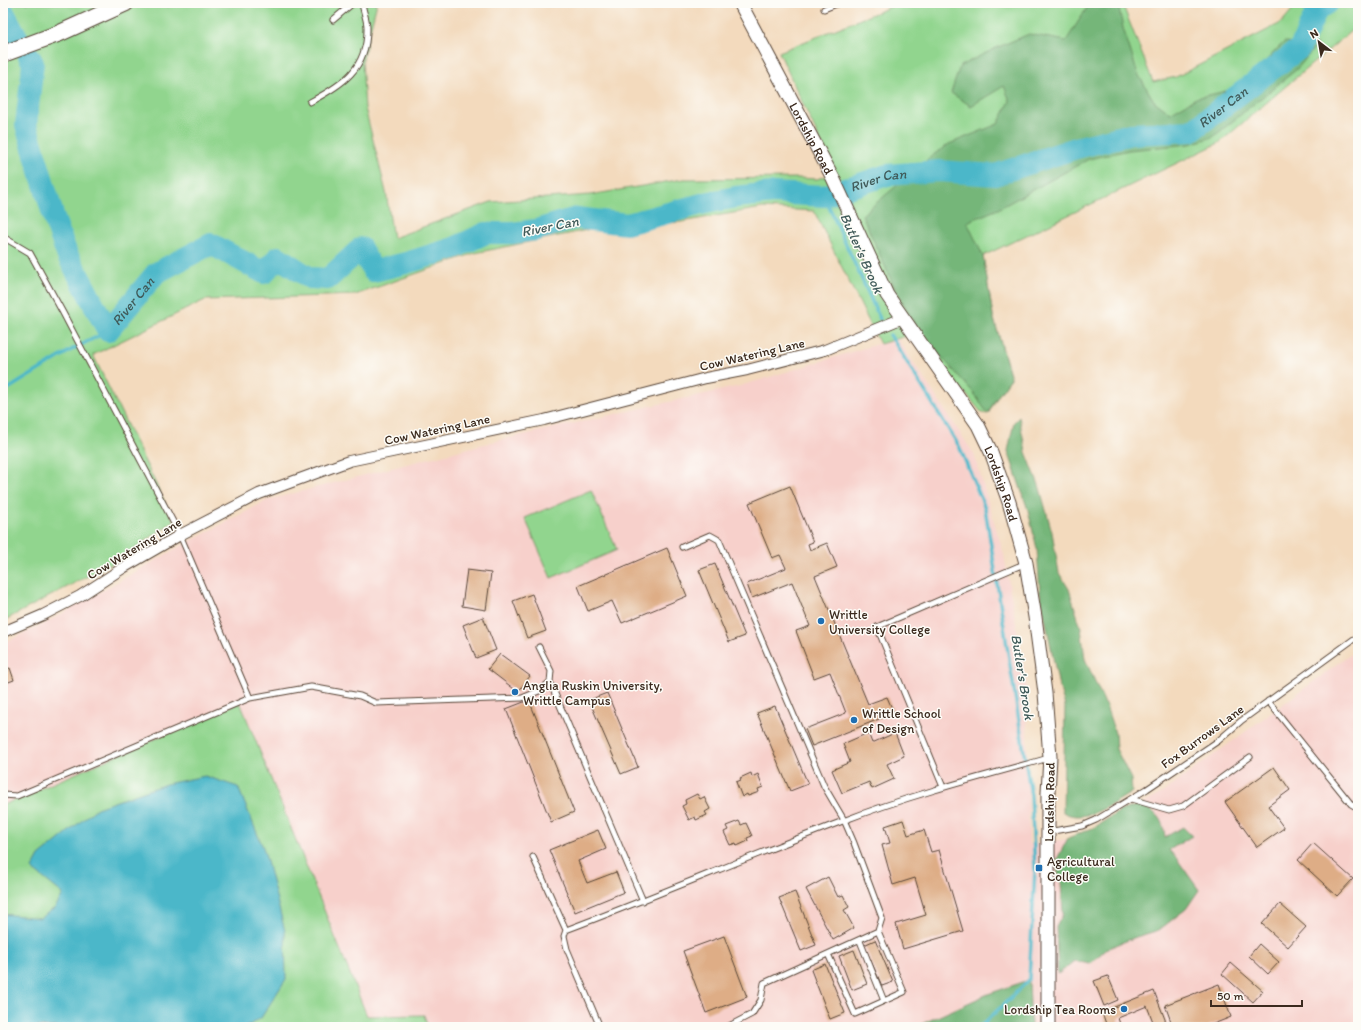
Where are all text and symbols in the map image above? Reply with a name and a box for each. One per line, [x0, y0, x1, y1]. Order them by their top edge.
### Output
north arrow [1299, 22, 1339, 62]
text: N [1308, 26, 1321, 41]
water label: River Can [1195, 82, 1252, 132]
street label: Lordship Road [786, 100, 837, 177]
water label: River Can [848, 165, 908, 196]
water label: Butler's Brook [836, 210, 887, 297]
water label: River Can [520, 212, 581, 240]
water label: River Can [108, 273, 159, 329]
street label: Cow Watering Lane [698, 335, 806, 374]
street label: Cow Watering Lane [383, 411, 491, 448]
street label: Lordship Road [981, 443, 1021, 523]
street label: Cow Watering Lane [84, 514, 184, 583]
place label: Writtle University College [829, 607, 930, 637]
marker: Writtle University College [816, 616, 826, 626]
water label: Butler's Brook [1007, 633, 1038, 722]
place label: Anglia Ruskin University, Writtle Campus [523, 678, 663, 708]
marker: Anglia Ruskin University, Writtle Campus [510, 687, 520, 697]
street label: Fox Burrows Lane [1158, 701, 1247, 771]
place label: Writtle School of Design [862, 706, 941, 736]
marker: Writtle School of Design [849, 715, 859, 725]
street label: Lordship Road [1041, 762, 1058, 842]
place label: Agricultural College [1047, 854, 1115, 884]
marker: Agricultural College [1034, 863, 1044, 873]
scale bar [1211, 982, 1302, 1008]
text: 50 m [1217, 989, 1243, 1003]
place label: Lordship Tea Rooms [1004, 1002, 1116, 1017]
marker: Lordship Tea Rooms [1119, 1004, 1129, 1014]

